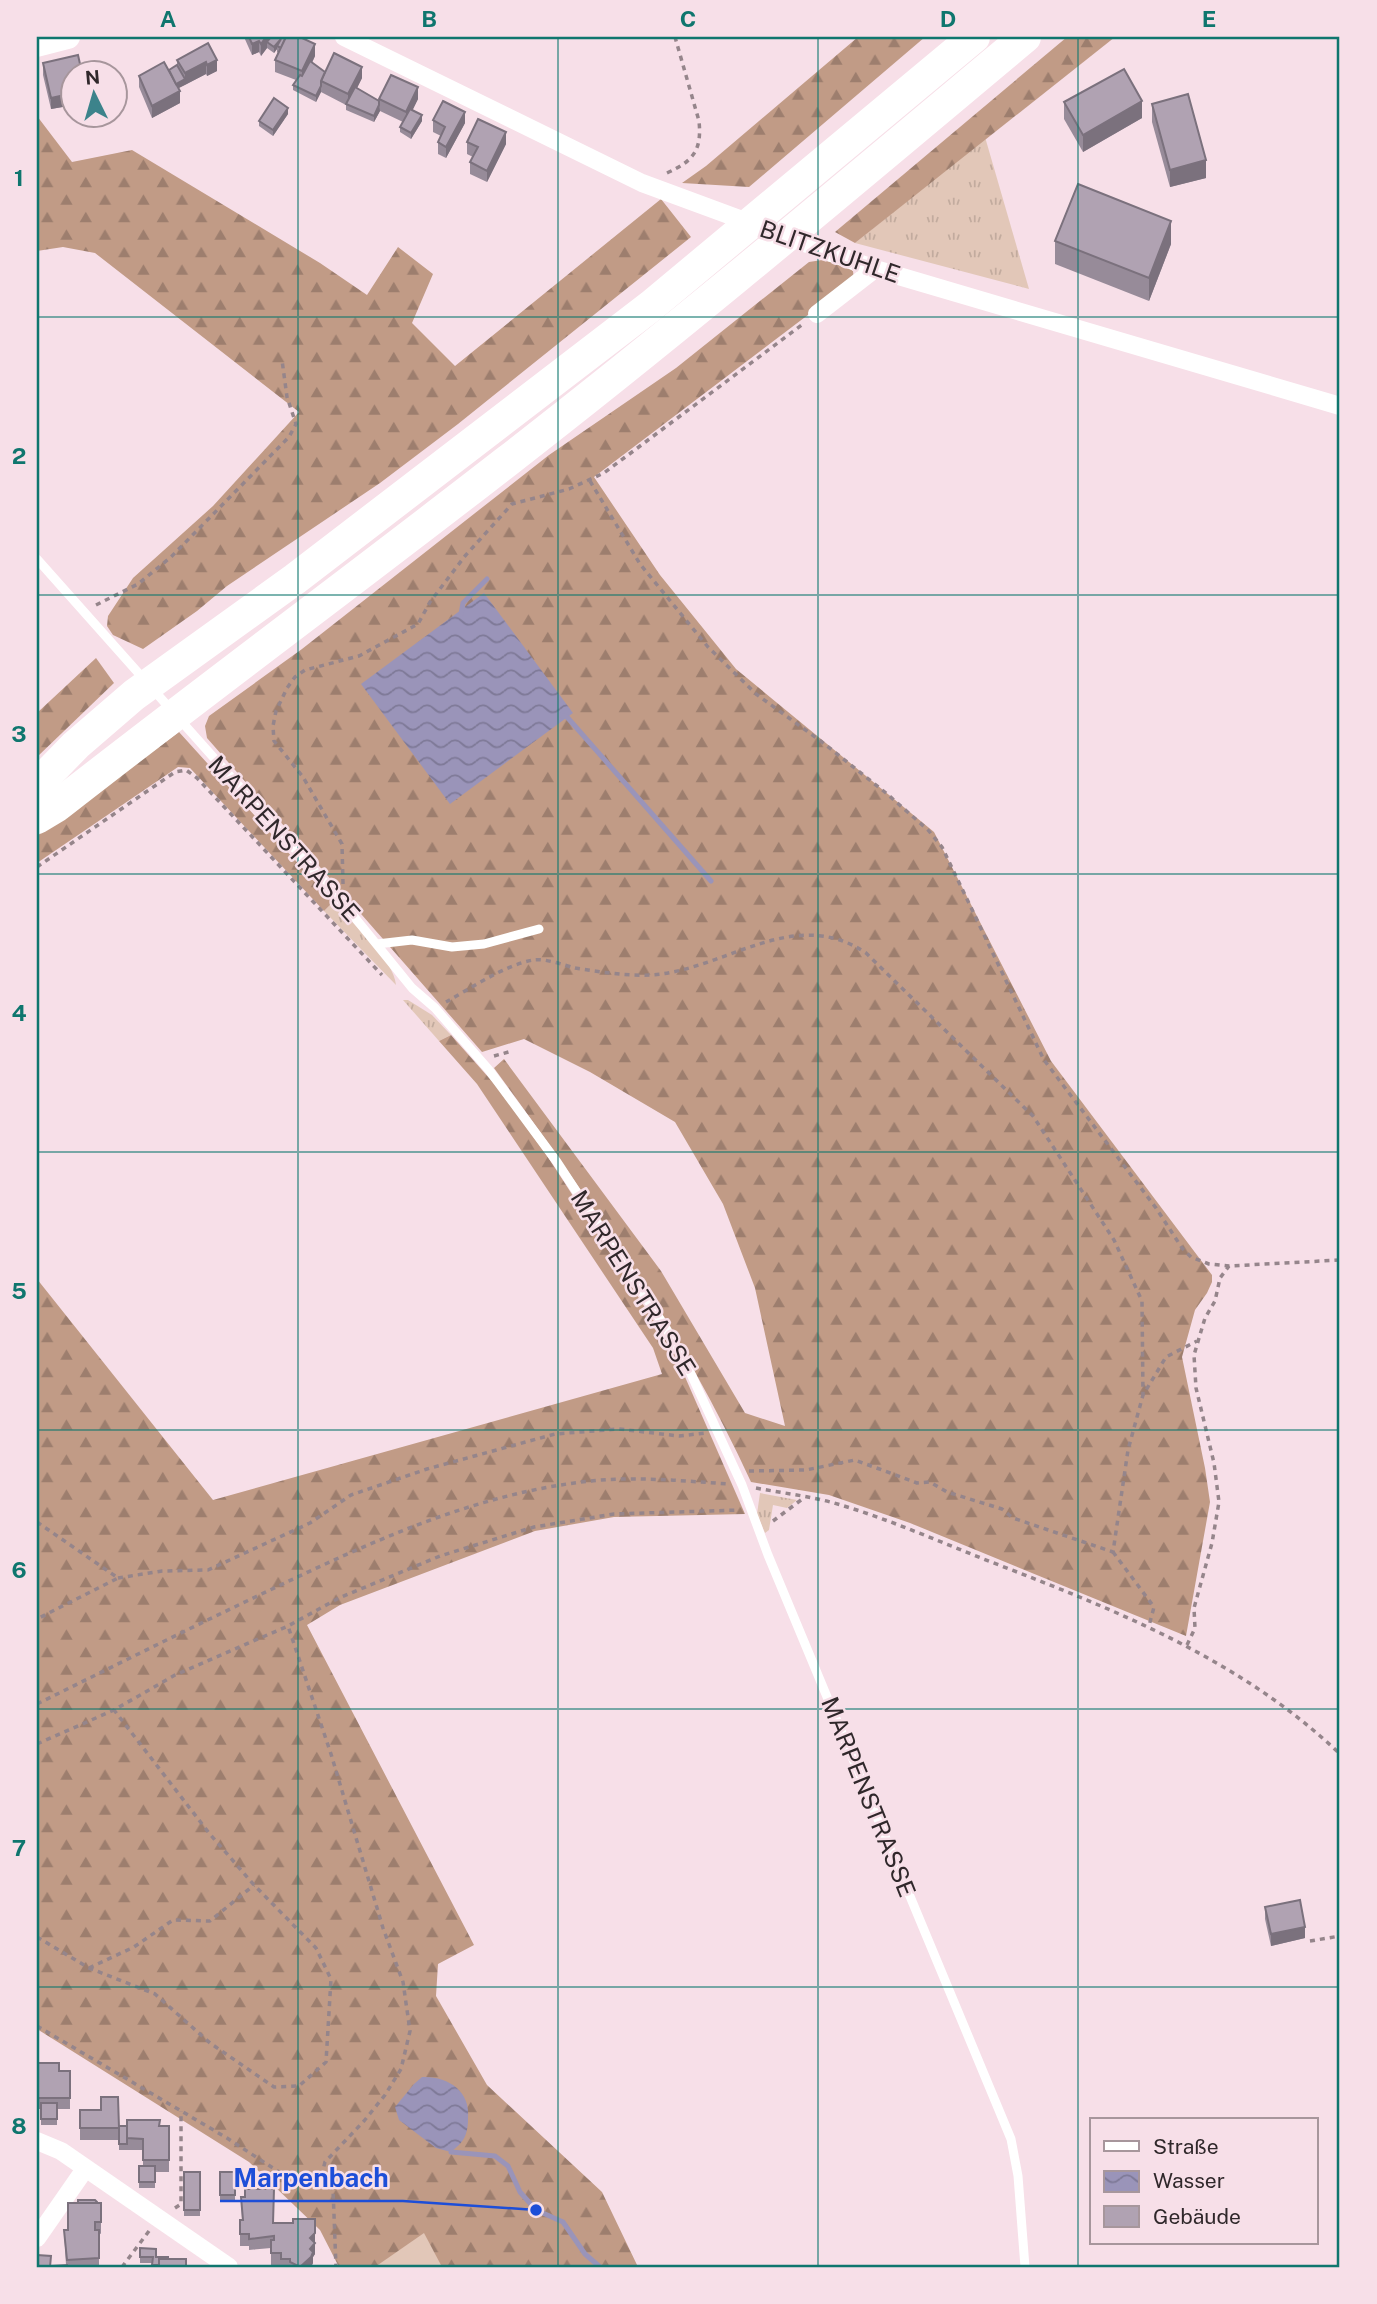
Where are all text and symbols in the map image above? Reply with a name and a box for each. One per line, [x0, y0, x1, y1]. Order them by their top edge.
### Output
text: A [160, 5, 177, 32]
text: B [421, 5, 437, 32]
text: C [680, 5, 696, 32]
text: D [940, 5, 956, 32]
text: E [1202, 5, 1216, 32]
north arrow [60, 60, 130, 130]
text: N [84, 65, 101, 89]
text: 1 [14, 164, 24, 191]
street label: BLITZKUHLE [756, 214, 904, 288]
text: 2 [12, 442, 26, 469]
text: 3 [11, 720, 27, 747]
street label: MARPENSTRASSE [203, 750, 366, 927]
text: 4 [11, 999, 27, 1026]
street label: MARPENSTRASSE [566, 1185, 702, 1380]
text: 5 [11, 1277, 27, 1304]
text: 6 [11, 1556, 27, 1583]
street label: MARPENSTRASSE [816, 1693, 922, 1901]
text: 7 [12, 1834, 26, 1861]
text: 8 [11, 2112, 27, 2139]
legend [1090, 2118, 1318, 2244]
text: Straße [1153, 2134, 1219, 2159]
callout: Marpenbach [220, 2154, 403, 2201]
text: Marpenbach [233, 2162, 389, 2193]
text: Wasser [1153, 2168, 1225, 2193]
text: Gebäude [1153, 2204, 1241, 2229]

